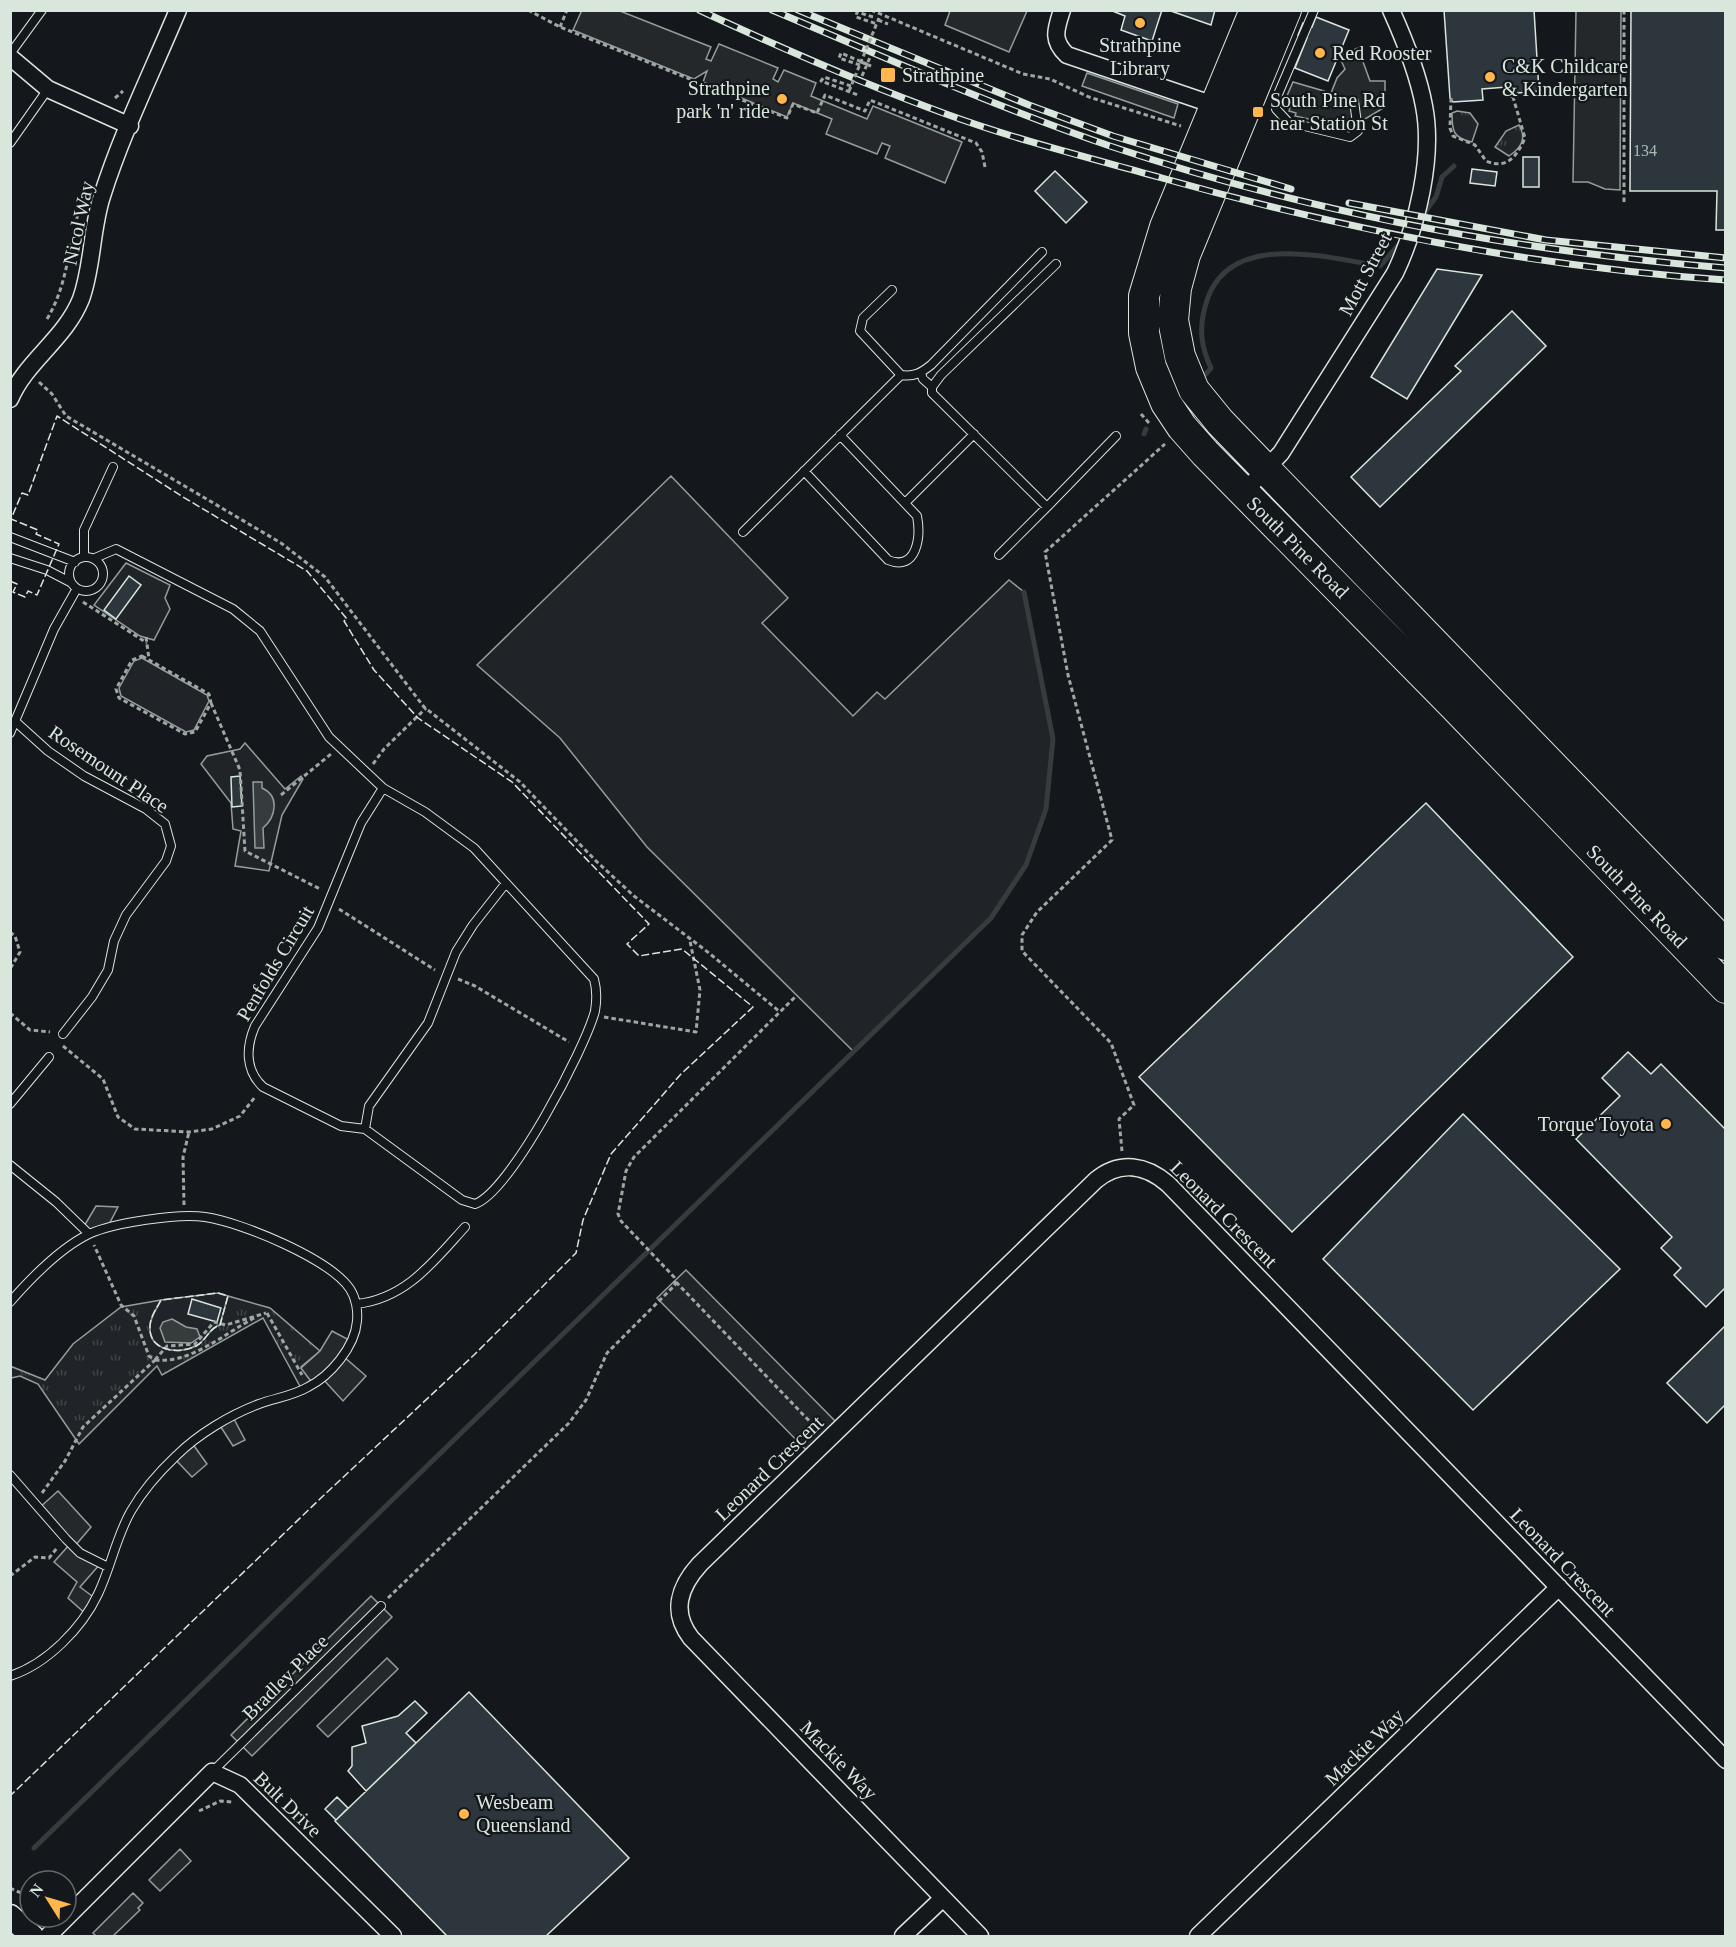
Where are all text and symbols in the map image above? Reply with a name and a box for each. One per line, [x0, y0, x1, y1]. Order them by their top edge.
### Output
marker: Strathpine Library [1133, 16, 1147, 30]
place label: Strathpine Library [1099, 34, 1181, 80]
place label: Red Rooster [1332, 42, 1432, 64]
marker: Red Rooster [1313, 46, 1327, 60]
place label: C&K Childcare & Kindergarten [1502, 55, 1628, 101]
place label: Strathpine [902, 64, 984, 87]
marker: Strathpine [879, 66, 897, 84]
marker: C&K Childcare & Kindergarten [1483, 70, 1497, 84]
place label: Strathpine park 'n' ride [676, 77, 770, 123]
place label: South Pine Rd near Station St [1270, 89, 1388, 134]
marker: Strathpine park 'n' ride [775, 92, 789, 106]
marker: South Pine Rd near Station St [1251, 105, 1265, 119]
house number: 134 [1633, 142, 1657, 159]
street label: Nicol Way [58, 179, 99, 267]
street label: Mott Street [1334, 228, 1396, 319]
street label: South Pine Road [1243, 492, 1353, 602]
street label: Rosemount Place [45, 721, 173, 817]
street label: South Pine Road [1582, 840, 1692, 952]
street label: Penfolds Circuit [232, 901, 318, 1025]
place label: Torque Toyota [1538, 1113, 1654, 1136]
marker: Torque Toyota [1659, 1117, 1673, 1131]
street label: Leonard Crescent [1166, 1156, 1282, 1272]
street label: Leonard Crescent [710, 1411, 828, 1525]
street label: Leonard Crescent [1506, 1503, 1620, 1621]
street label: Bradley Place [238, 1630, 333, 1725]
street label: Mackie Way [1320, 1704, 1409, 1791]
street label: Mackie Way [795, 1716, 882, 1805]
street label: Bult Drive [250, 1767, 326, 1842]
place label: Wesbeam Queensland [476, 1791, 570, 1836]
marker: Wesbeam Queensland [457, 1807, 471, 1821]
north arrow [18, 1869, 78, 1929]
text: N [26, 1880, 47, 1900]

